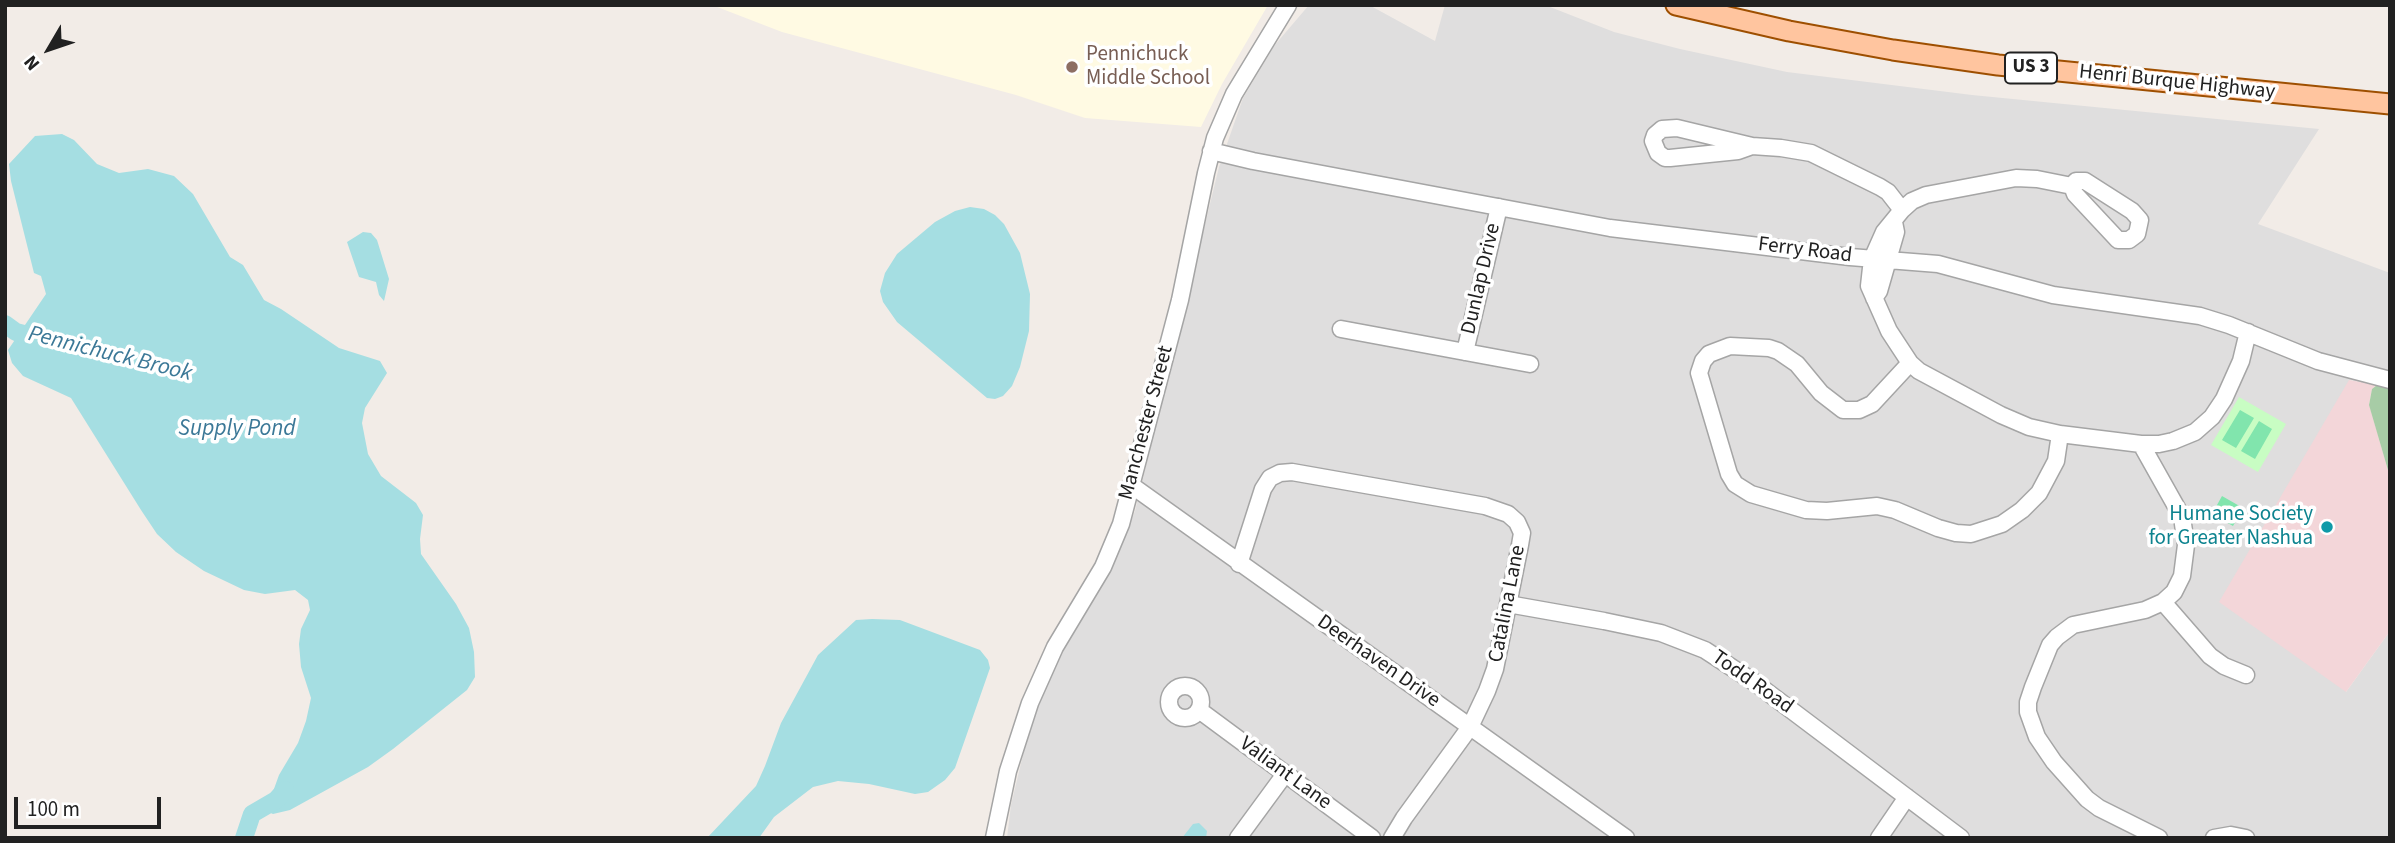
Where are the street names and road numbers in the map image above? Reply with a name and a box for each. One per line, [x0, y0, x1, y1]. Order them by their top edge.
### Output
road number: US 3 [2005, 52, 2057, 83]
street label: Henri Burque Highway [2078, 60, 2276, 106]
street label: Dunlap Drive [1457, 221, 1507, 337]
street label: Ferry Road [1756, 233, 1854, 269]
street label: Manchester Street [1114, 343, 1180, 503]
street label: Catalina Lane [1484, 543, 1532, 665]
street label: Deerhaven Drive [1312, 610, 1444, 714]
street label: Todd Road [1706, 646, 1798, 720]
street label: Valiant Lane [1234, 732, 1336, 816]

